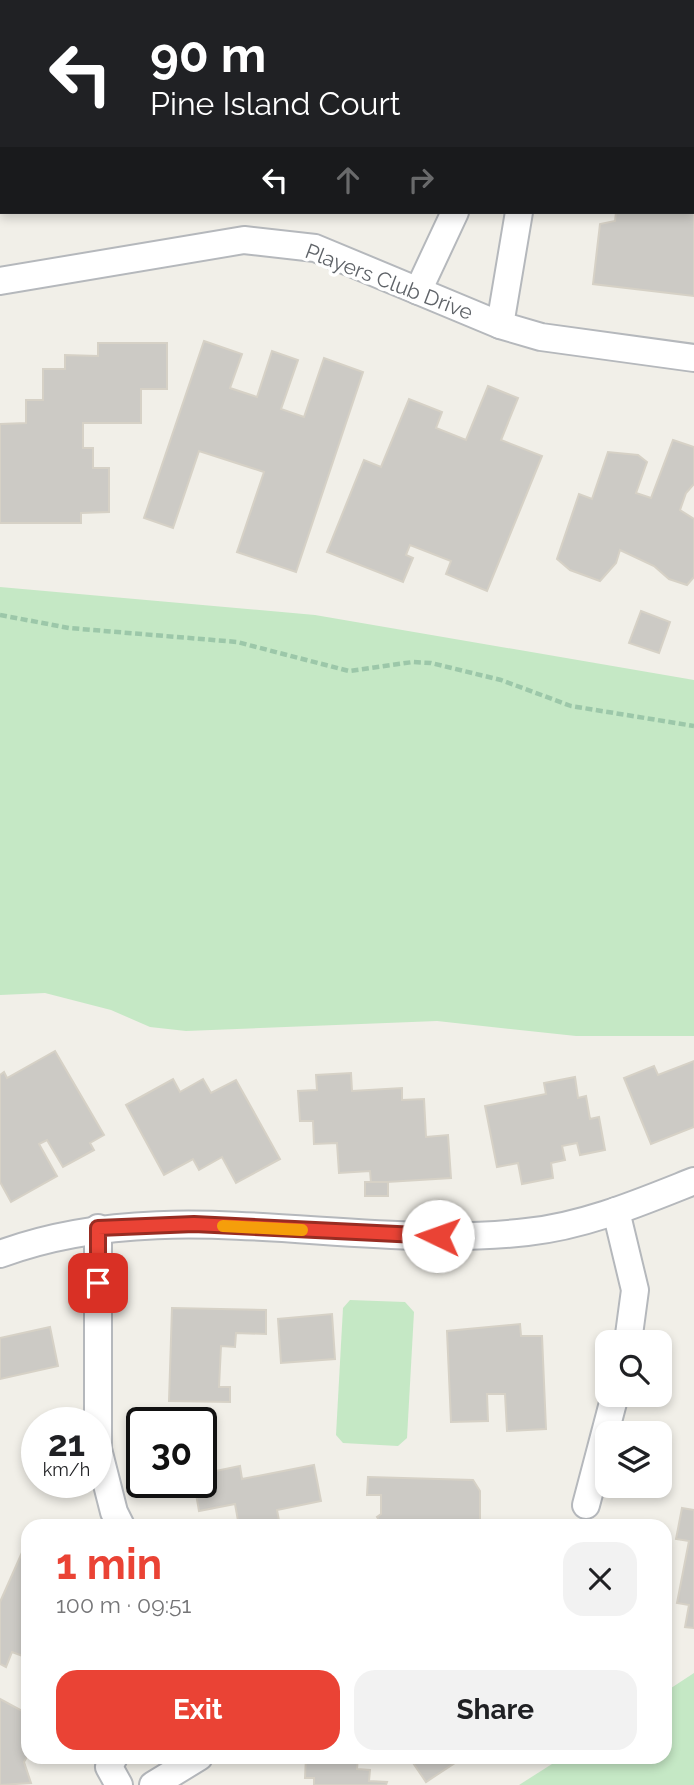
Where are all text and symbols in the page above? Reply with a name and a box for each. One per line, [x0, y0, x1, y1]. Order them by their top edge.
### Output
text: 90 m [150, 26, 266, 83]
icon: left [35, 28, 126, 119]
text: Pine Island Court [150, 85, 401, 122]
icon: left [256, 161, 294, 199]
icon: ahead [329, 161, 367, 199]
icon: right [402, 161, 440, 199]
street label: Players Club Drive [302, 238, 476, 325]
position arrow [401, 1199, 475, 1273]
pin [68, 1253, 128, 1313]
icon: arrive [79, 1264, 117, 1302]
map controls [595, 1330, 672, 1498]
button: search [595, 1330, 672, 1407]
speed limit sign: 30 [126, 1407, 217, 1498]
button: layers [595, 1421, 672, 1498]
text: 21 [48, 1423, 85, 1464]
text: km/h [43, 1459, 90, 1480]
text: 1 min [56, 1540, 162, 1589]
button: close [563, 1542, 637, 1616]
text: 100 m · 09:51 [56, 1591, 191, 1618]
button: Exit [56, 1670, 340, 1750]
button: Share [354, 1670, 637, 1750]

